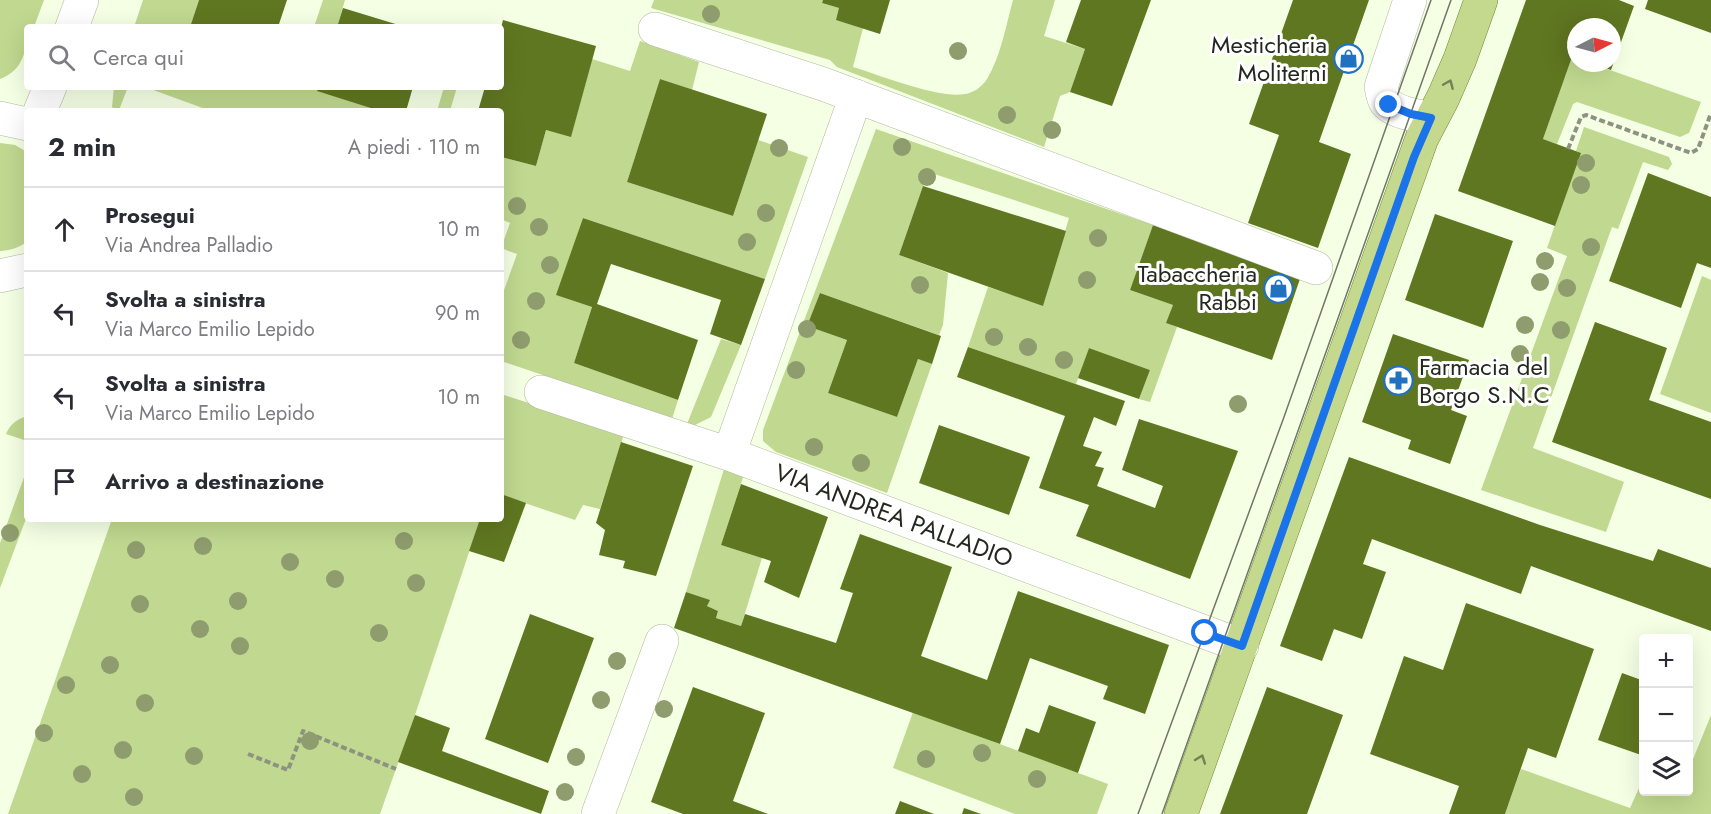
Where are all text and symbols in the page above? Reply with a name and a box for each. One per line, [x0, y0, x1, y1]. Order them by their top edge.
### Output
north arrow [1567, 18, 1621, 72]
search box [24, 24, 504, 90]
place label: Mesticheria Moliterni [1211, 27, 1327, 90]
icon: search [45, 41, 78, 74]
text: Cerca qui [93, 41, 184, 73]
shop icon: Mesticheria Moliterni [1332, 43, 1364, 75]
one-way arrow [1442, 79, 1454, 90]
route end [1375, 91, 1401, 117]
text: 2 min [48, 128, 116, 166]
text: A piedi · 110 m [348, 133, 480, 162]
text: Prosegui [105, 199, 195, 231]
icon: ahead [48, 213, 81, 246]
text: 10 m [437, 215, 480, 244]
text: Via Andrea Palladio [105, 231, 273, 260]
place label: Tabaccheria Rabbi [1138, 256, 1257, 319]
shop icon: Tabaccheria Rabbi [1262, 272, 1294, 304]
text: Svolta a sinistra [105, 283, 266, 315]
icon: left [48, 297, 81, 330]
text: 90 m [435, 299, 480, 328]
text: Via Marco Emilio Lepido [105, 315, 315, 344]
place label: Farmacia del Borgo S.N.C [1419, 349, 1550, 412]
pharmacy icon: Farmacia del Borgo S.N.C [1382, 365, 1414, 397]
text: Svolta a sinistra [105, 367, 266, 399]
icon: left [48, 381, 81, 414]
text: 10 m [437, 383, 480, 412]
text: Via Marco Emilio Lepido [105, 399, 315, 428]
street label: VIA ANDREA PALLADIO [770, 455, 1018, 576]
icon: arrive [48, 465, 81, 498]
text: Arrivo a destinazione [105, 465, 324, 497]
route start [1191, 619, 1217, 645]
map controls [1639, 634, 1693, 796]
button: + [1639, 634, 1693, 688]
button: − [1639, 688, 1693, 742]
button: layers [1639, 742, 1693, 796]
one-way arrow [1194, 754, 1207, 765]

